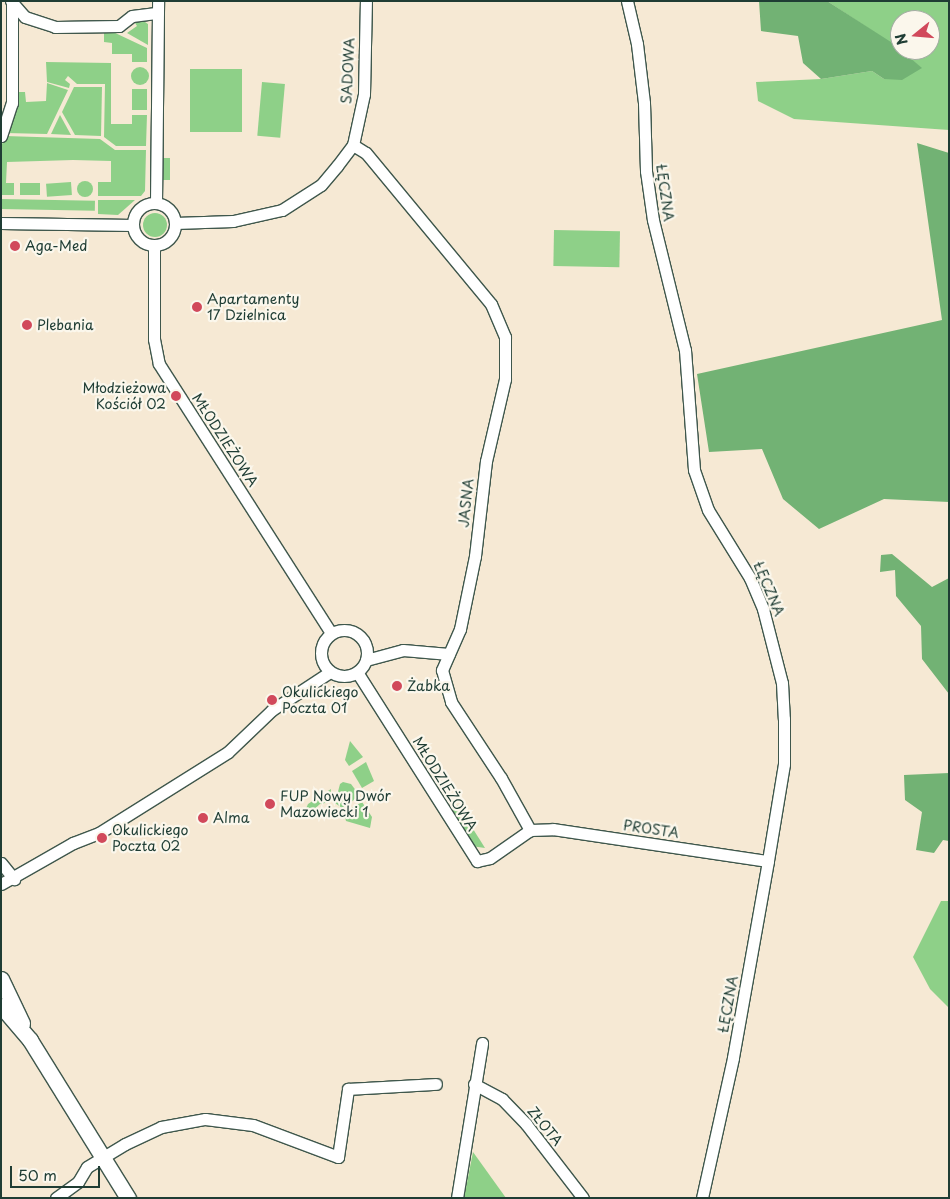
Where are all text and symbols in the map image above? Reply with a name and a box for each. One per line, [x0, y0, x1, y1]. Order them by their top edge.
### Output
north arrow [890, 10, 940, 60]
text: N [889, 31, 913, 48]
street label: SADOWA [338, 37, 358, 105]
street label: ŁĘCZNA [653, 163, 677, 223]
place label: Aga-Med [25, 238, 87, 254]
marker: Aga-Med [9, 240, 21, 252]
place label: Apartamenty 17 Dzielnica [207, 291, 299, 324]
marker: Apartamenty 17 Dzielnica [191, 301, 203, 313]
place label: Plebania [37, 317, 94, 333]
marker: Plebania [21, 319, 33, 331]
place label: Młodzieżowa Kościół 02 [82, 380, 166, 412]
marker: Młodzieżowa Kościół 02 [170, 390, 182, 402]
street label: MŁODZIEŻOWA [189, 390, 261, 490]
street label: JASNA [455, 478, 477, 528]
street label: ŁĘCZNA [750, 559, 788, 619]
place label: Żabka [407, 678, 450, 694]
marker: Żabka [391, 680, 403, 692]
place label: Okulickiego Poczta 01 [282, 684, 358, 716]
marker: Okulickiego Poczta 01 [266, 694, 278, 706]
street label: MŁODZIEŻOWA [409, 734, 481, 834]
place label: FUP Nowy Dwór Mazowiecki 1 [280, 788, 390, 820]
marker: FUP Nowy Dwór Mazowiecki 1 [264, 798, 276, 810]
place label: Alma [213, 810, 249, 826]
marker: Alma [197, 812, 209, 824]
street label: PROSTA [622, 817, 680, 841]
place label: Okulickiego Poczta 02 [112, 822, 188, 854]
marker: Okulickiego Poczta 02 [96, 832, 108, 844]
street label: ŁĘCZNA [715, 974, 741, 1034]
street label: ZŁOTA [524, 1103, 566, 1149]
scale bar [12, 1156, 102, 1188]
text: 50 m [18, 1163, 57, 1186]

